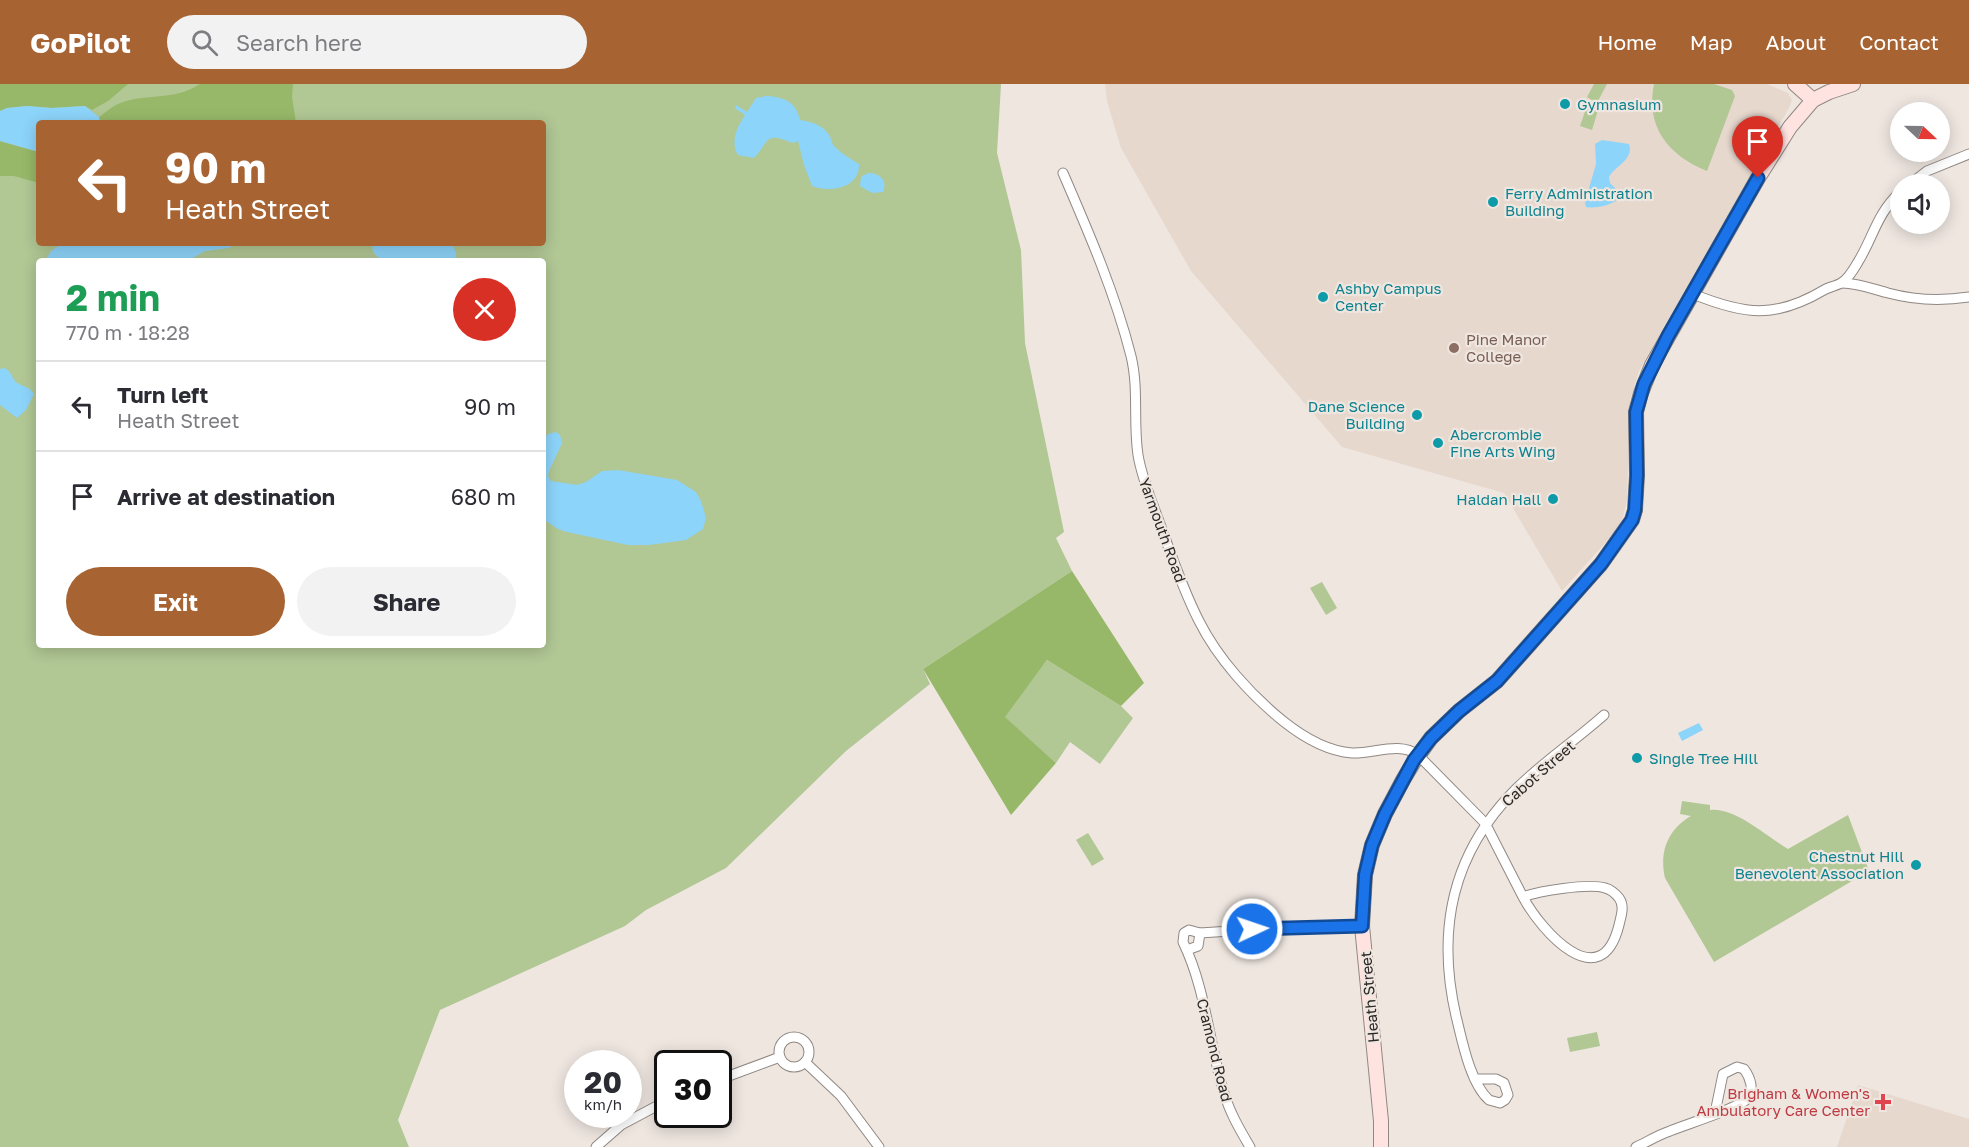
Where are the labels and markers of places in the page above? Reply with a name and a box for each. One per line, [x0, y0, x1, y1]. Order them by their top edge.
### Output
place label: Gymnasium [1577, 95, 1661, 113]
marker: Gymnasium [1558, 97, 1572, 111]
pin [1732, 116, 1783, 178]
place label: Ferry Administration Building [1505, 184, 1653, 219]
marker: Ferry Administration Building [1486, 195, 1500, 209]
place label: Ashby Campus Center [1335, 279, 1441, 314]
marker: Ashby Campus Center [1316, 290, 1330, 304]
place label: Pine Manor College [1466, 330, 1547, 365]
marker: Pine Manor College [1447, 341, 1461, 355]
place label: Dane Science Building [1308, 397, 1405, 432]
marker: Dane Science Building [1410, 408, 1424, 422]
place label: Abercrombie Fine Arts Wing [1450, 425, 1555, 460]
marker: Abercrombie Fine Arts Wing [1431, 436, 1445, 450]
place label: Haldan Hall [1456, 490, 1541, 508]
marker: Haldan Hall [1546, 492, 1560, 506]
place label: Single Tree Hill [1649, 749, 1758, 767]
marker: Single Tree Hill [1630, 751, 1644, 765]
place label: Chestnut Hill Benevolent Association [1735, 847, 1904, 882]
marker: Chestnut Hill Benevolent Association [1909, 858, 1923, 872]
place label: Brigham & Women's Ambulatory Care Center [1696, 1084, 1870, 1119]
marker: Brigham & Women's Ambulatory Care Center [1874, 1093, 1892, 1111]

